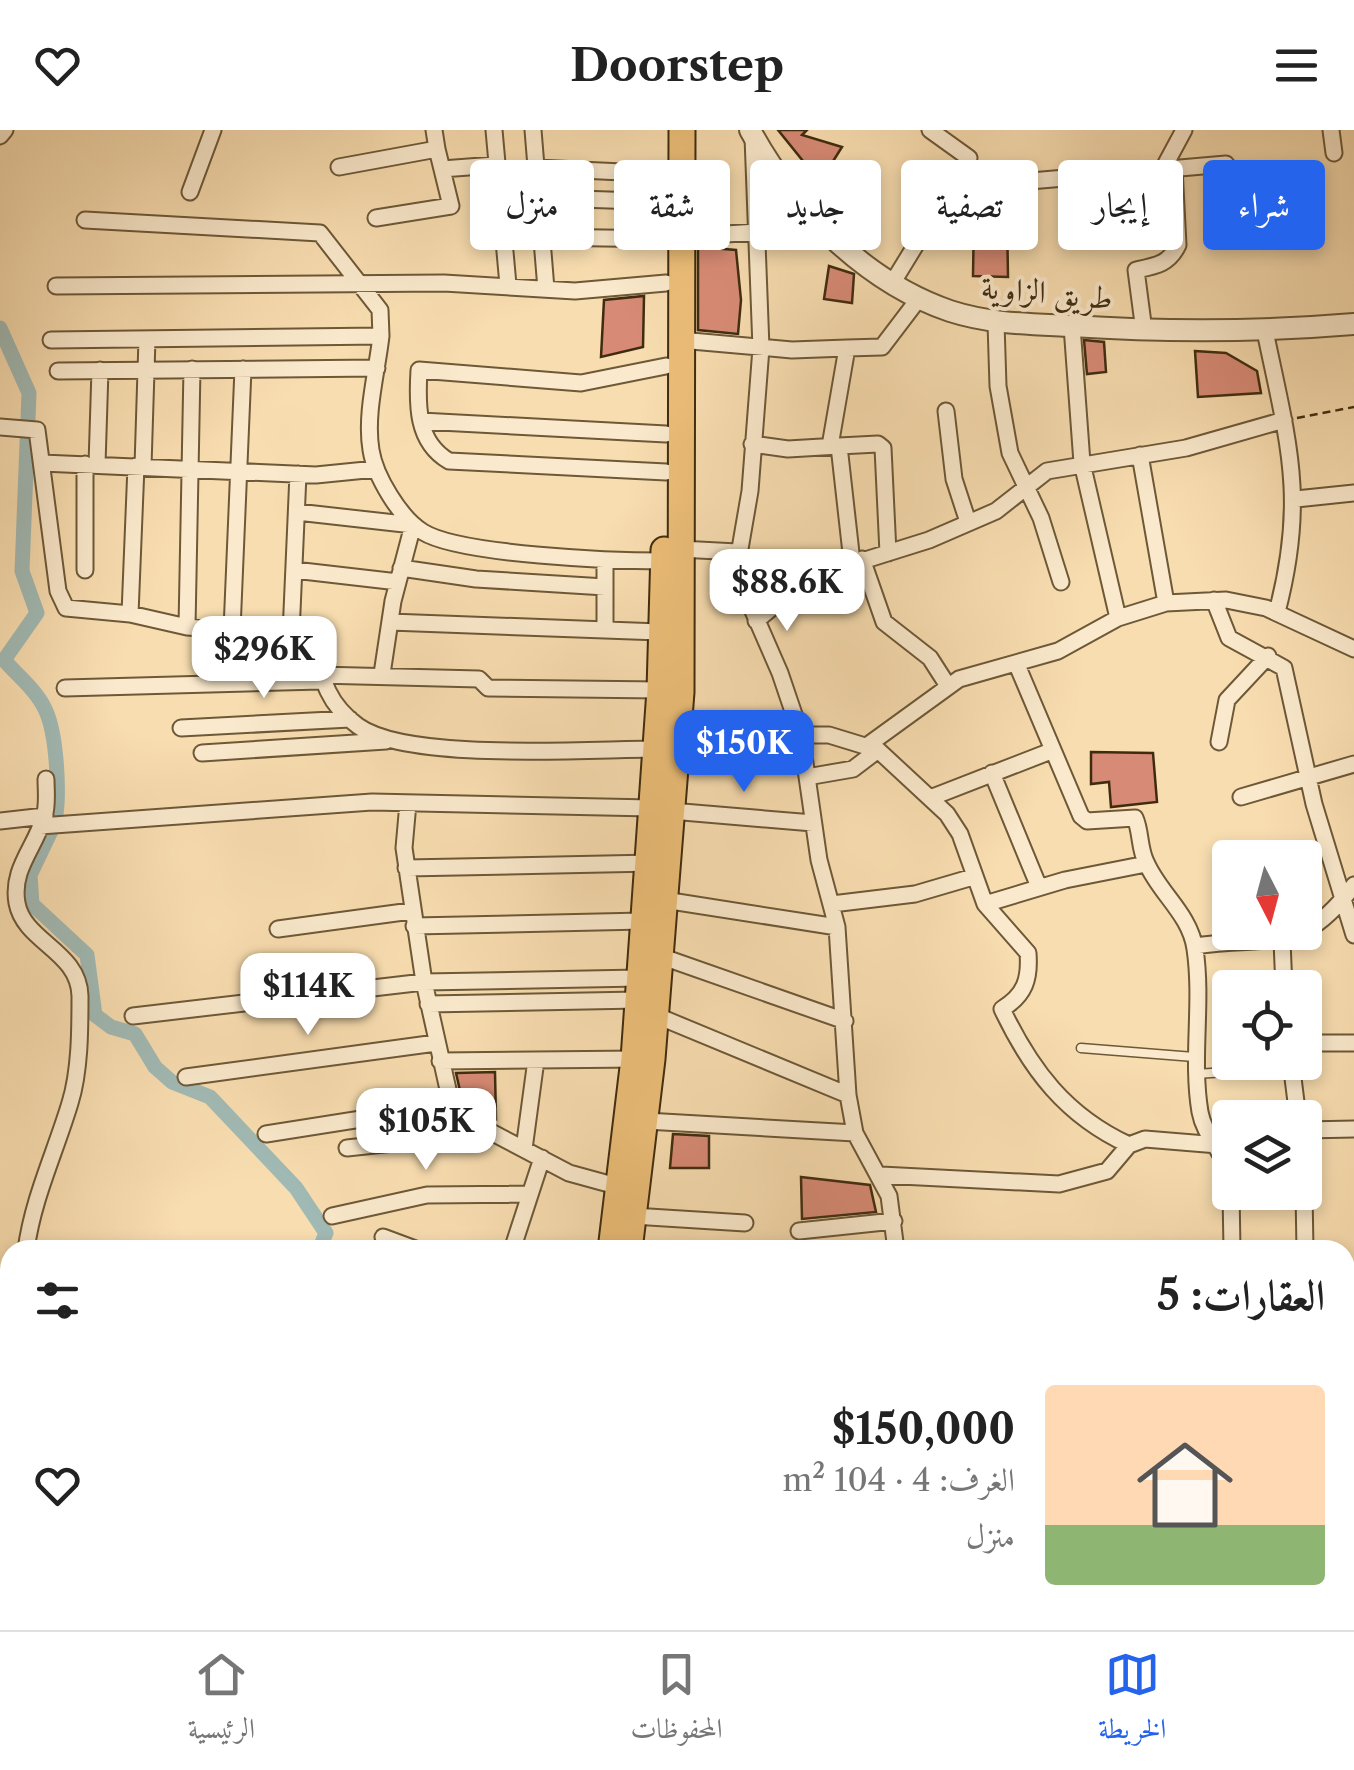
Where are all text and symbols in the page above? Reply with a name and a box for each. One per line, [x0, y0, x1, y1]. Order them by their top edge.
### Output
text: Doorstep [570, 37, 784, 93]
icon: heart [30, 38, 85, 93]
icon: menu [1269, 38, 1324, 93]
chip: منزل [470, 160, 594, 250]
chip: شقة [614, 160, 730, 250]
chip: جديد [750, 160, 881, 250]
chip: تصفية [901, 160, 1038, 250]
chip: إيجار [1058, 160, 1183, 250]
chip: شراء [1203, 160, 1325, 250]
street label: طريق الزاوية [979, 267, 1115, 319]
pin: $88.6K [706, 549, 868, 634]
text: $88.6K [732, 562, 842, 601]
pin: $296K [194, 616, 334, 701]
text: $296K [214, 629, 314, 668]
pin: $150K [674, 710, 814, 795]
text: $150K [696, 723, 792, 762]
north arrow [1212, 840, 1322, 950]
map controls [1212, 840, 1322, 1210]
pin: $114K [238, 953, 378, 1038]
text: $114K [262, 966, 354, 1005]
button: locate [1212, 970, 1322, 1080]
pin: $105K [356, 1088, 496, 1173]
button: layers [1212, 1100, 1322, 1210]
text: $105K [378, 1101, 474, 1140]
text: العقارات: 5 [1157, 1269, 1325, 1321]
icon: filters [30, 1273, 85, 1328]
text: $150,000 [832, 1403, 1015, 1455]
icon: home [1125, 1425, 1245, 1545]
icon: heart [30, 1458, 85, 1513]
text: الغرف: 4 · 104 m² [783, 1460, 1015, 1499]
text: منزل [966, 1516, 1015, 1555]
tab: الرئيسية [188, 1647, 255, 1756]
tab: المحفوظات [630, 1647, 723, 1756]
tab: الخريطة [1098, 1647, 1166, 1756]

